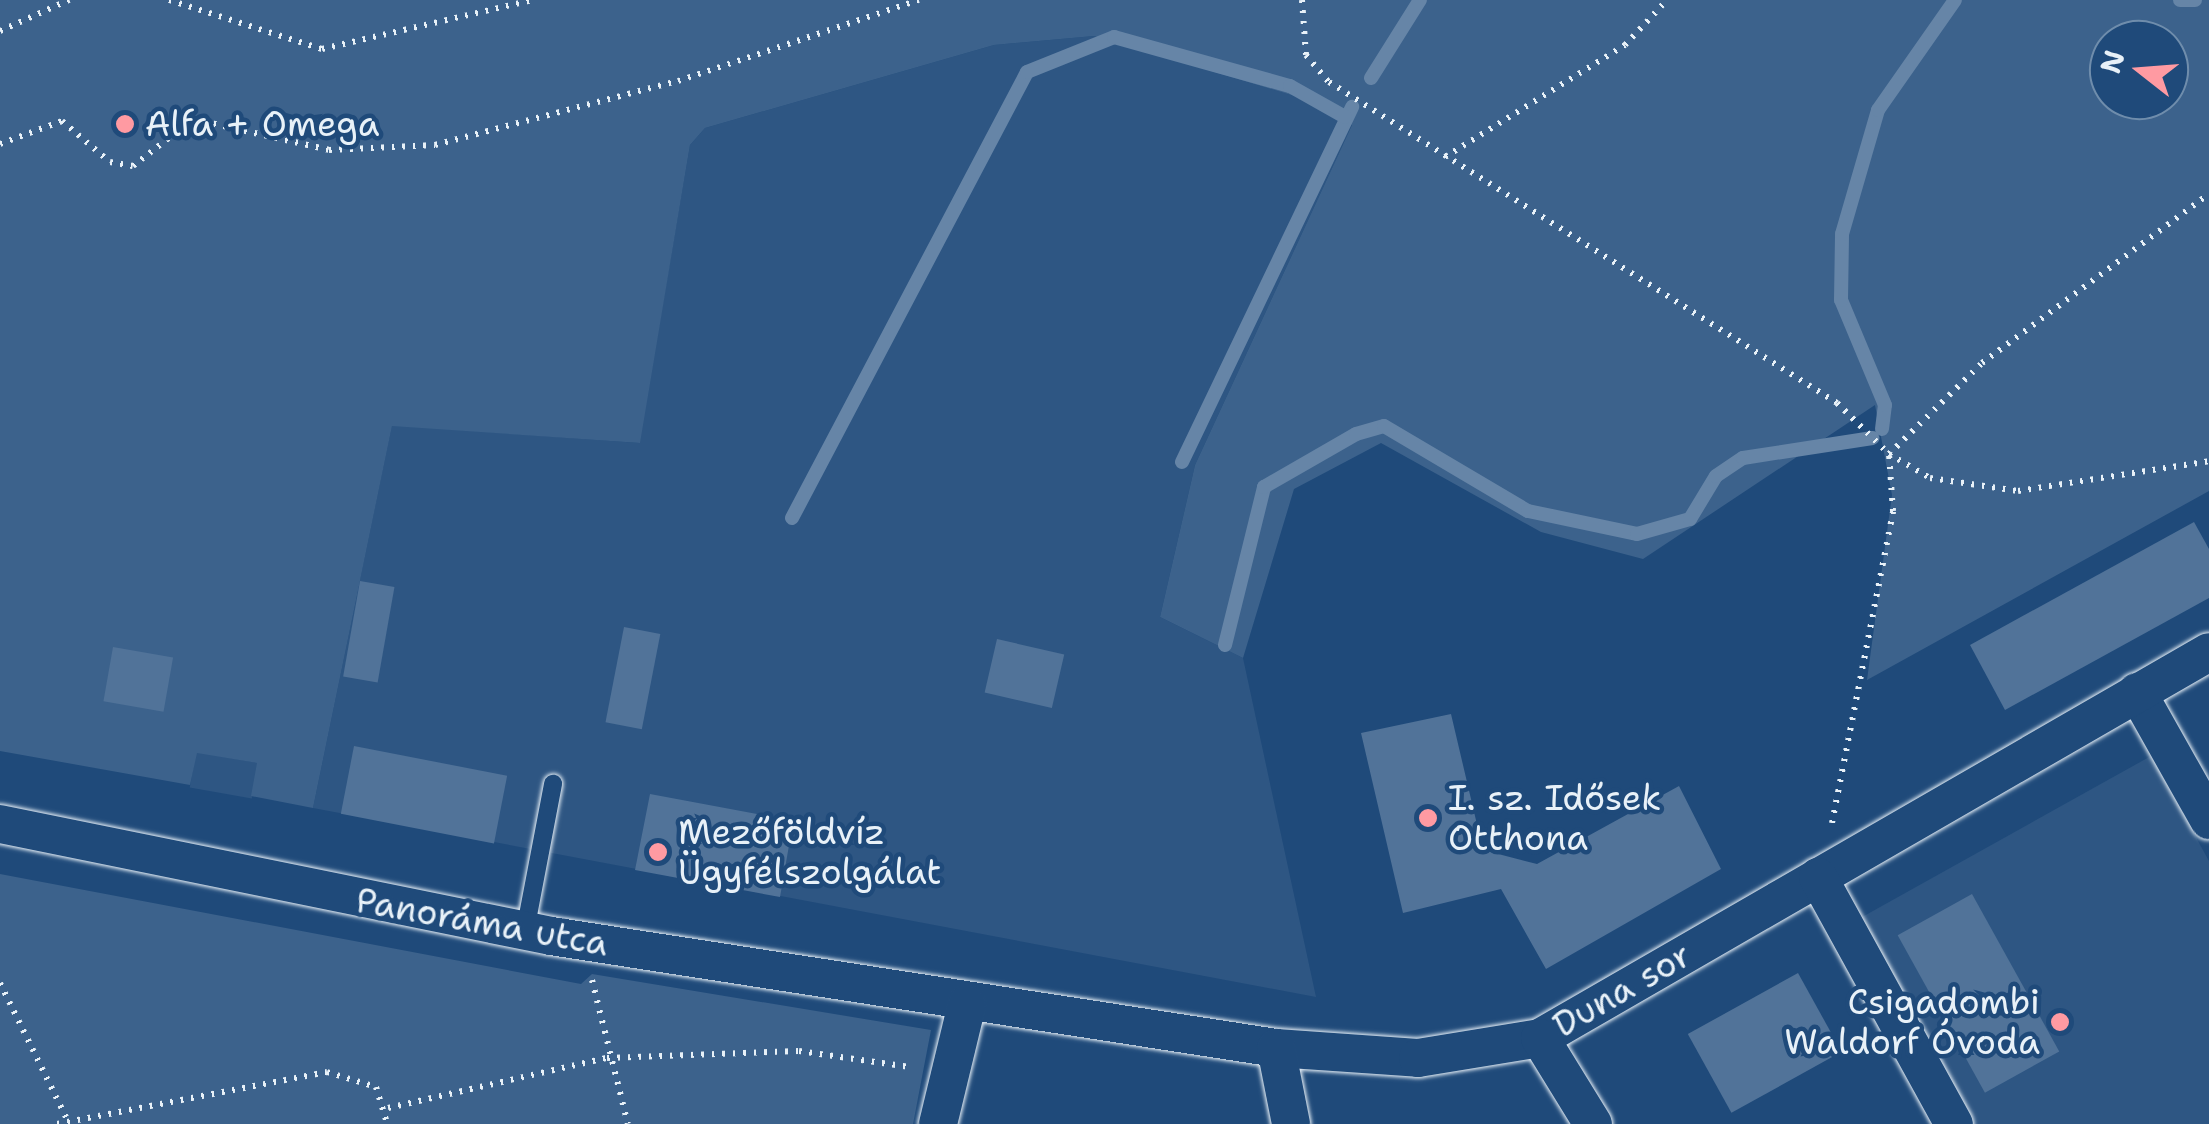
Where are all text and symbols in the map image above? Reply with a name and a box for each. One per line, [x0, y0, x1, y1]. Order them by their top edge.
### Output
north arrow [2089, 20, 2189, 120]
text: N [2091, 46, 2134, 78]
place label: Alfa + Omega [145, 103, 379, 145]
marker: Alfa + Omega [114, 113, 136, 135]
place label: I. sz. Idősek Otthona [1448, 777, 1661, 859]
marker: I. sz. Idősek Otthona [1417, 807, 1439, 829]
place label: Mezőföldvíz Ügyfélszolgálat [678, 811, 942, 893]
marker: Mezőföldvíz Ügyfélszolgálat [647, 841, 669, 863]
street label: Panoráma utca [353, 879, 611, 965]
street label: Duna sor [1546, 934, 1698, 1046]
place label: Csigadombi Waldorf Óvoda [1784, 981, 2040, 1063]
marker: Csigadombi Waldorf Óvoda [2049, 1011, 2071, 1033]

